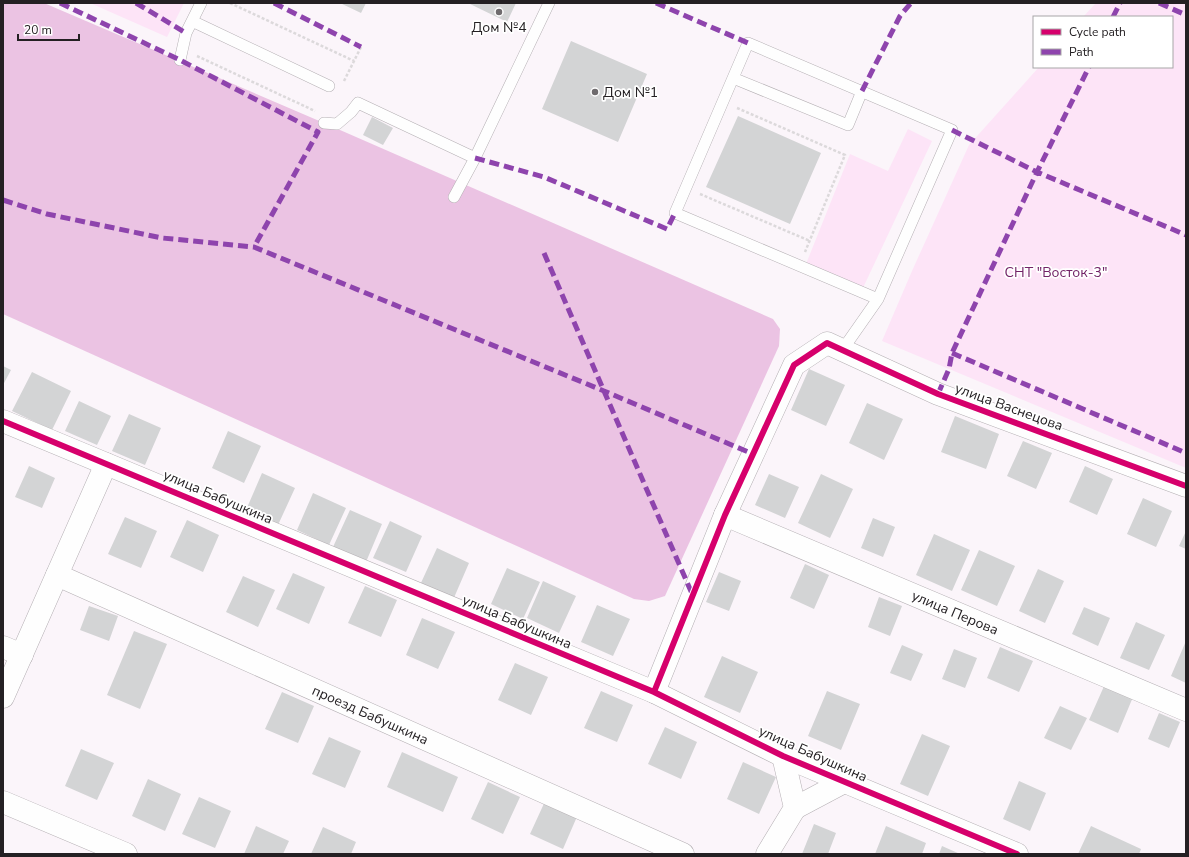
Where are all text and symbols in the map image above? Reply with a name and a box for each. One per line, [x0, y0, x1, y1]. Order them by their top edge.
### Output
marker: Дом №4 [494, 7, 504, 17]
scale bar [18, 16, 79, 42]
legend [1033, 16, 1173, 68]
place label: Дом №4 [471, 18, 527, 37]
text: 20 m [24, 22, 52, 38]
text: Cycle path [1069, 24, 1126, 40]
text: Path [1069, 44, 1094, 60]
place label: Дом №1 [603, 83, 658, 102]
marker: Дом №1 [590, 87, 600, 97]
park label: СНТ "Восток-3" [1005, 263, 1107, 282]
street label: улица Васнецова [952, 379, 1066, 435]
street label: улица Бабушкина [160, 465, 276, 529]
street label: улица Перова [909, 586, 1001, 639]
street label: улица Бабушкина [459, 590, 575, 654]
street label: проезд Бабушкина [309, 680, 431, 749]
street label: улица Бабушкина [756, 722, 870, 786]

